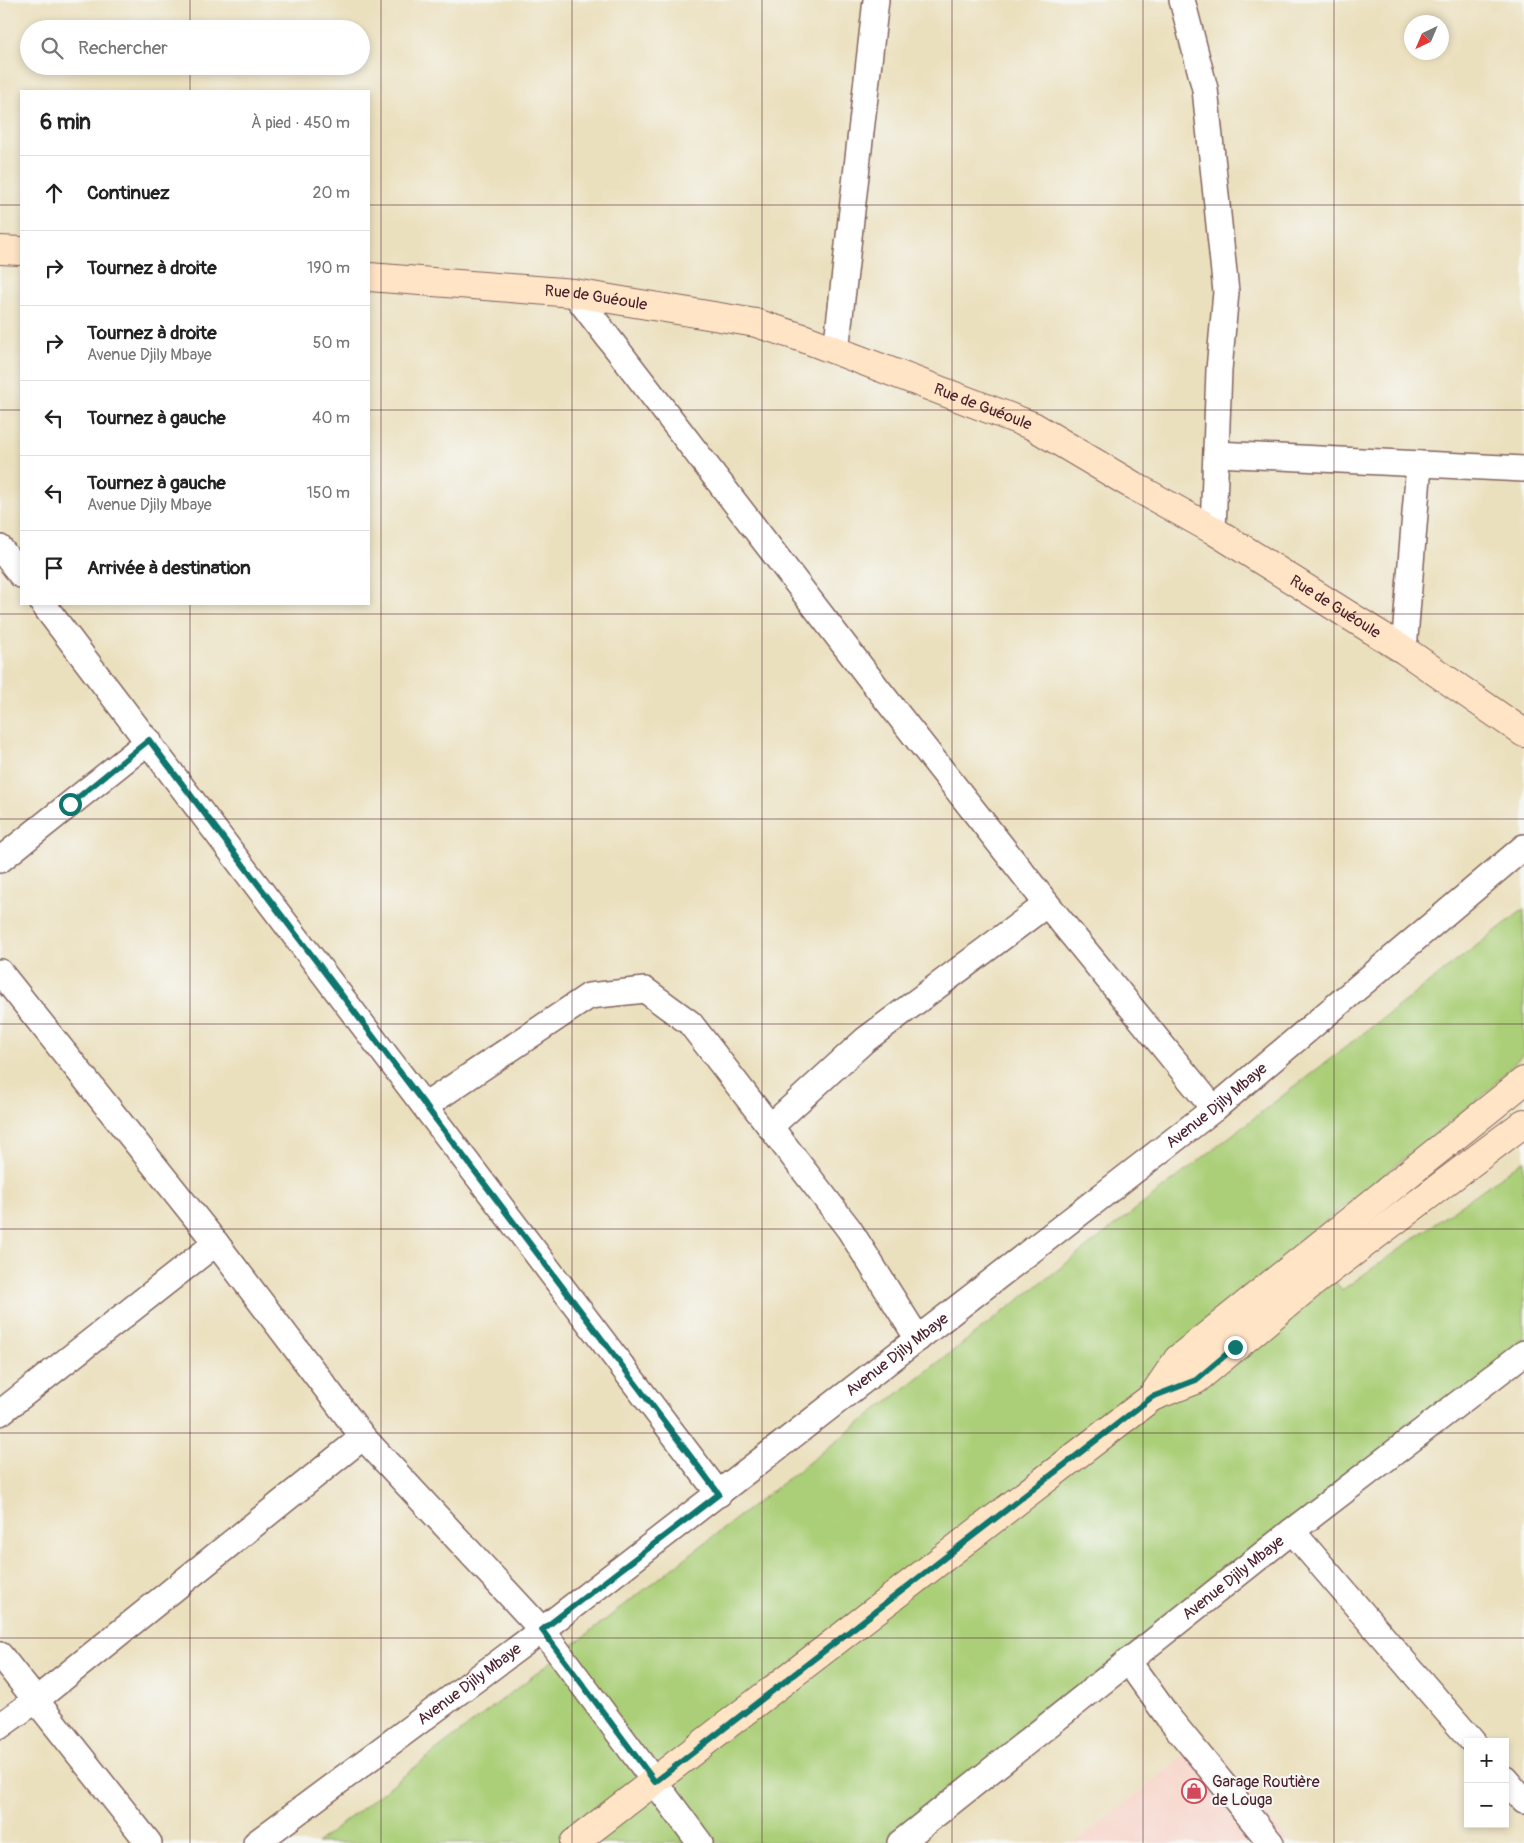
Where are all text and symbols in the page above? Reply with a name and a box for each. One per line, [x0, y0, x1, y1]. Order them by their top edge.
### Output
north arrow [1404, 15, 1449, 60]
search box [20, 20, 370, 75]
icon: search [38, 34, 66, 62]
text: Rechercher [78, 36, 168, 60]
text: 6 min [40, 109, 91, 136]
text: À pied · 450 m [251, 113, 350, 133]
icon: ahead [40, 179, 68, 207]
text: Continuez [87, 181, 170, 205]
text: 20 m [312, 183, 350, 203]
icon: right [40, 254, 68, 282]
text: Tournez à droite [87, 256, 217, 280]
text: 190 m [307, 258, 350, 278]
street label: Rue de Guéoule [544, 281, 649, 315]
text: Tournez à droite [87, 321, 217, 345]
icon: right [40, 329, 68, 357]
text: 50 m [313, 333, 350, 353]
text: Avenue Djily Mbaye [87, 345, 212, 365]
street label: Rue de Guéoule [931, 379, 1035, 435]
icon: left [40, 404, 68, 432]
text: Tournez à gauche [87, 406, 226, 430]
text: 40 m [312, 408, 350, 428]
text: Tournez à gauche [87, 471, 226, 495]
icon: left [40, 479, 68, 507]
text: 150 m [306, 483, 350, 503]
text: Avenue Djily Mbaye [87, 495, 212, 515]
icon: arrive [40, 554, 68, 582]
text: Arrivée à destination [87, 556, 251, 580]
street label: Rue de Guéoule [1286, 571, 1385, 643]
route start [59, 793, 82, 816]
street label: Avenue Djily Mbaye [1162, 1058, 1271, 1153]
street label: Avenue Djily Mbaye [842, 1308, 953, 1401]
route end [1224, 1336, 1247, 1359]
street label: Avenue Djily Mbaye [1178, 1531, 1288, 1624]
street label: Avenue Djily Mbaye [413, 1639, 525, 1729]
map controls [1464, 1738, 1509, 1828]
button: + [1464, 1738, 1509, 1783]
place label: Garage Routière de Louga [1212, 1772, 1320, 1810]
shop icon: Garage Routière de Louga [1181, 1778, 1207, 1804]
button: − [1464, 1783, 1509, 1828]

